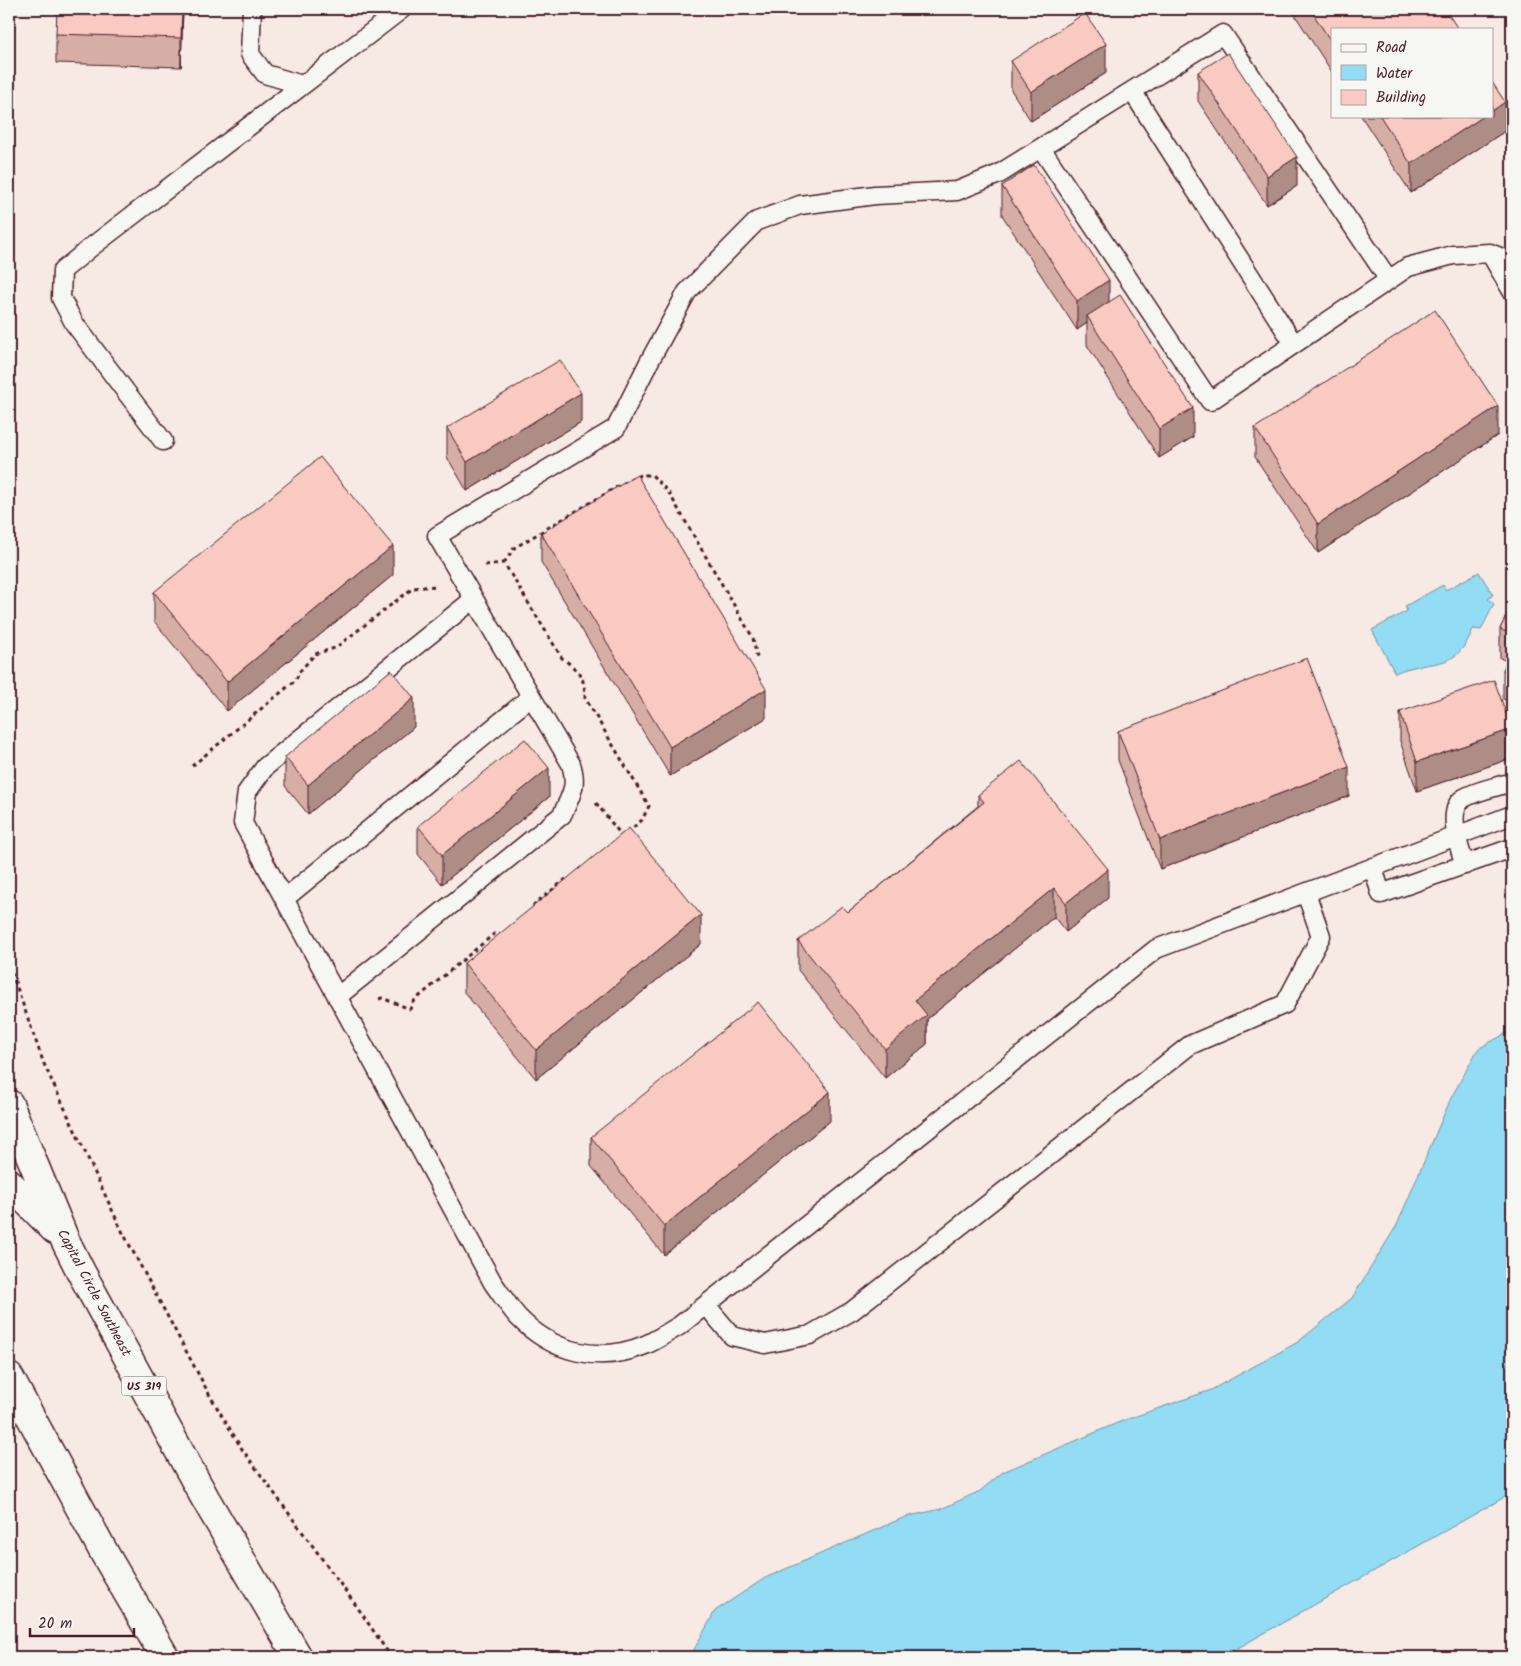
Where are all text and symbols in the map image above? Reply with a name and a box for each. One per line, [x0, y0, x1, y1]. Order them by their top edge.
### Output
legend [1331, 28, 1494, 118]
text: Road [1376, 36, 1407, 60]
text: Water [1376, 62, 1413, 86]
text: Building [1376, 86, 1426, 110]
street label: Capital Circle Southeast [51, 1225, 137, 1361]
road number: US 319 [122, 1376, 166, 1395]
scale bar [30, 1606, 134, 1638]
text: 20 m [38, 1612, 72, 1636]

